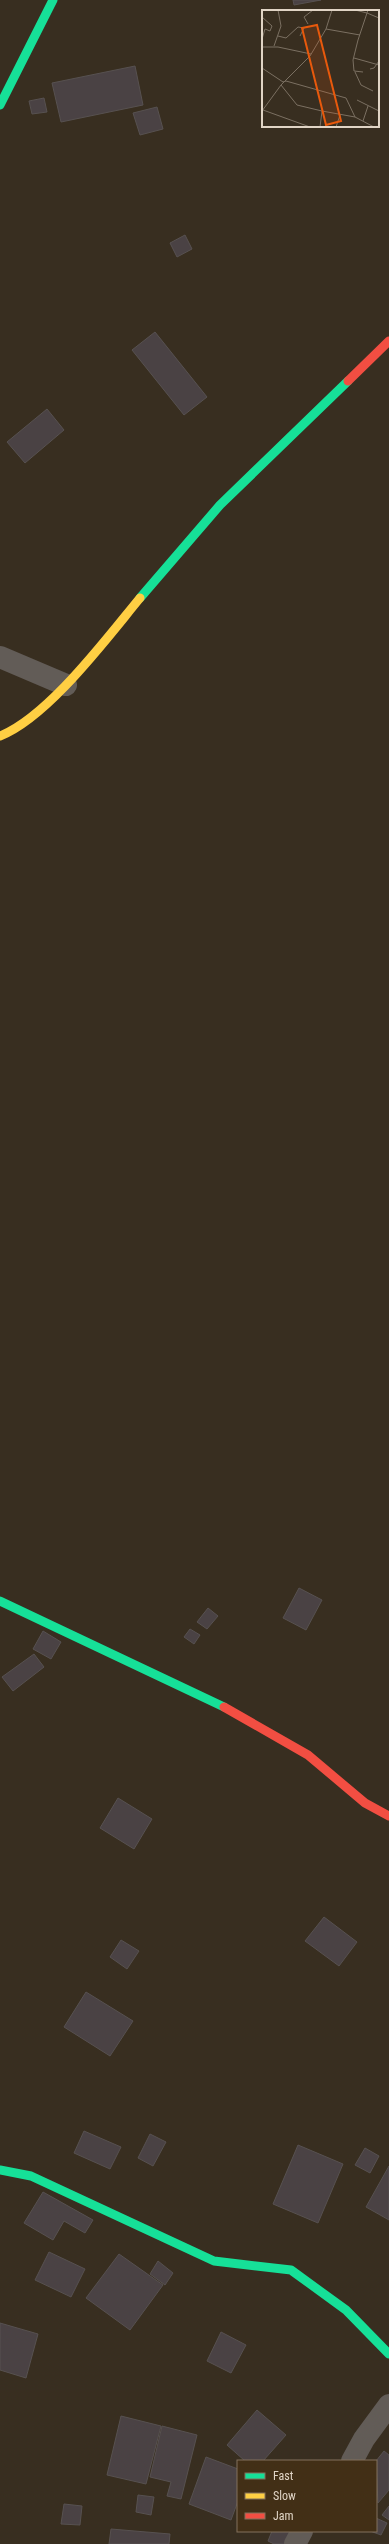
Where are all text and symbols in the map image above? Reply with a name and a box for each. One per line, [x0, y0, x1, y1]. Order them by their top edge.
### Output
inset map [262, 10, 379, 127]
legend [237, 2460, 377, 2532]
text: Fast [273, 2469, 294, 2483]
text: Slow [273, 2489, 296, 2503]
text: Jam [273, 2509, 294, 2523]

